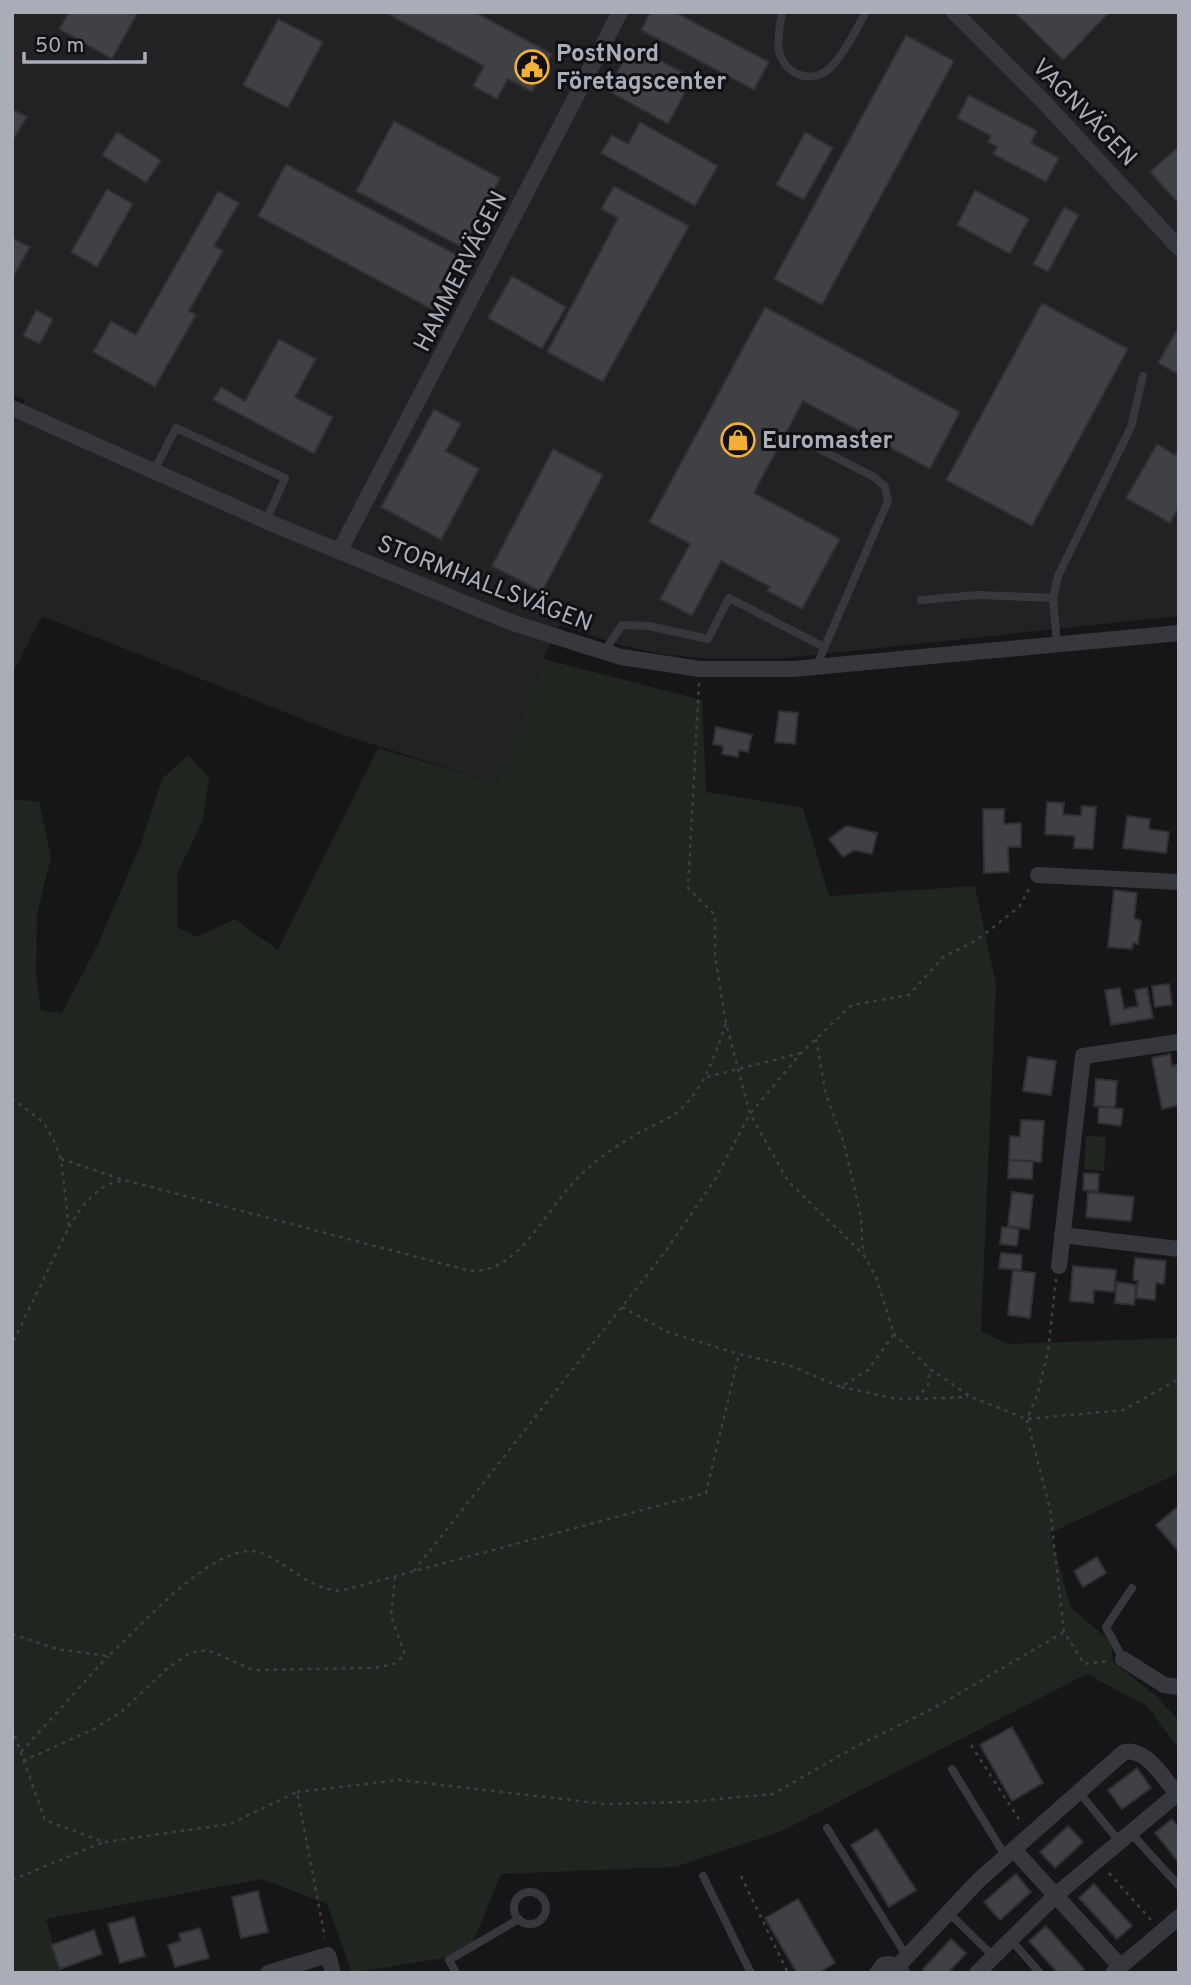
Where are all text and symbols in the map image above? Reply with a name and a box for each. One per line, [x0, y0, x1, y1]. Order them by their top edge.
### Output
scale bar [24, 21, 145, 65]
text: 50 m [35, 33, 84, 60]
place label: PostNord Företagscenter [556, 40, 726, 98]
public building icon: PostNord Företagscenter [513, 48, 551, 86]
street label: VAGNVÄGEN [1025, 52, 1143, 174]
street label: HAMMERVÄGEN [407, 186, 515, 357]
shop icon: Euromaster [719, 421, 757, 459]
place label: Euromaster [762, 427, 893, 457]
street label: STORMHALLSVÄGEN [372, 529, 596, 640]

